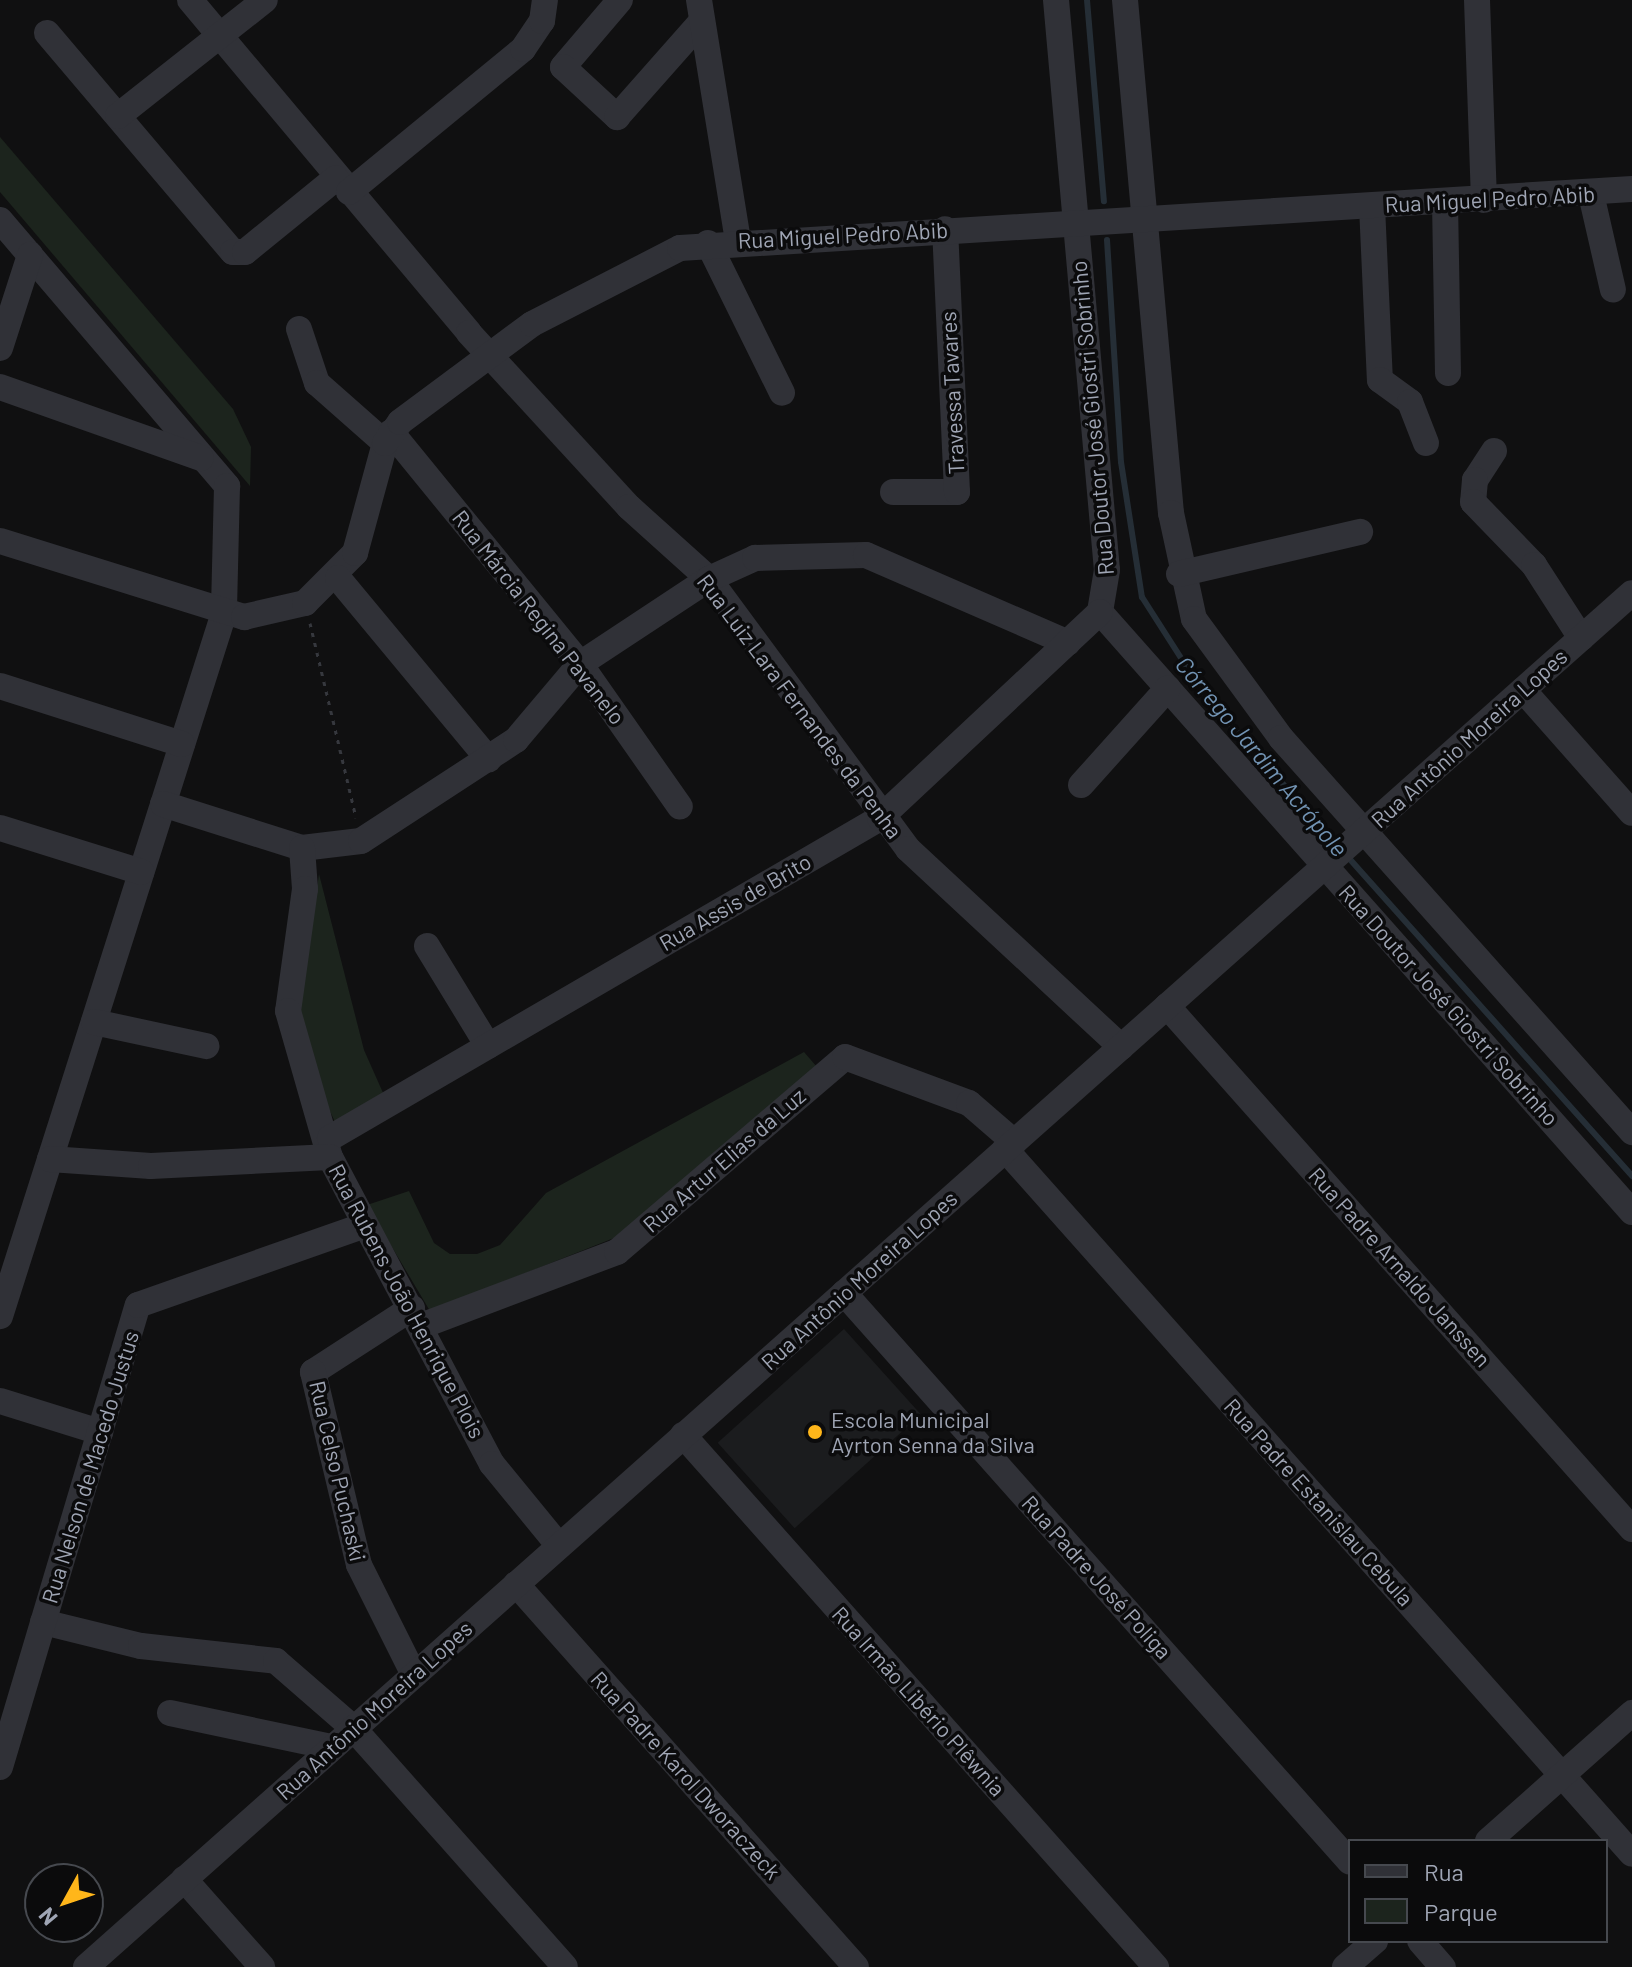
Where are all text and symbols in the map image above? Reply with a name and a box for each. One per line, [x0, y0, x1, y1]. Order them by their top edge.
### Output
street label: Rua Miguel Pedro Abib [1384, 180, 1596, 218]
street label: Rua Miguel Pedro Abib [737, 216, 949, 254]
street label: Rua Doutor José Giostri Sobrinho [1065, 260, 1119, 576]
street label: Travessa Tavares [935, 311, 969, 475]
street label: Rua Márcia Regina Pavanelo [447, 505, 631, 729]
street label: Rua Luiz Lara Fernandes da Penha [692, 569, 908, 843]
street label: Rua Antônio Moreira Lopes [1366, 643, 1572, 833]
water label: Córrego Jardim Acrópole [1170, 650, 1354, 862]
street label: Rua Assis de Brito [654, 848, 816, 956]
street label: Rua Doutor José Giostri Sobrinho [1334, 879, 1564, 1131]
street label: Rua Artur Elias da Luz [637, 1082, 811, 1238]
street label: Rua Rubens João Henrique Plois [323, 1159, 491, 1443]
street label: Rua Padre Arnaldo Janssen [1303, 1162, 1497, 1372]
street label: Rua Antônio Moreira Lopes [756, 1185, 962, 1375]
street label: Rua Nelson de Macedo Justus [36, 1328, 144, 1606]
street label: Rua Celso Puchaski [304, 1378, 372, 1564]
street label: Rua Padre Estanislau Cebula [1219, 1393, 1419, 1611]
place label: Escola Municipal Ayrton Senna da Silva [831, 1406, 1035, 1458]
marker: Escola Municipal Ayrton Senna da Silva [806, 1423, 824, 1441]
street label: Rua Padre José Poliga [1017, 1490, 1177, 1664]
street label: Rua Irmão Libério Plêwnia [827, 1601, 1011, 1801]
street label: Rua Antônio Moreira Lopes [271, 1615, 477, 1805]
street label: Rua Padre Karol Dworaczeck [586, 1666, 786, 1884]
legend [1348, 1839, 1608, 1943]
text: Rua [1424, 1857, 1464, 1886]
north arrow [24, 1863, 104, 1943]
text: Parque [1424, 1897, 1498, 1926]
text: N [32, 1903, 62, 1931]

